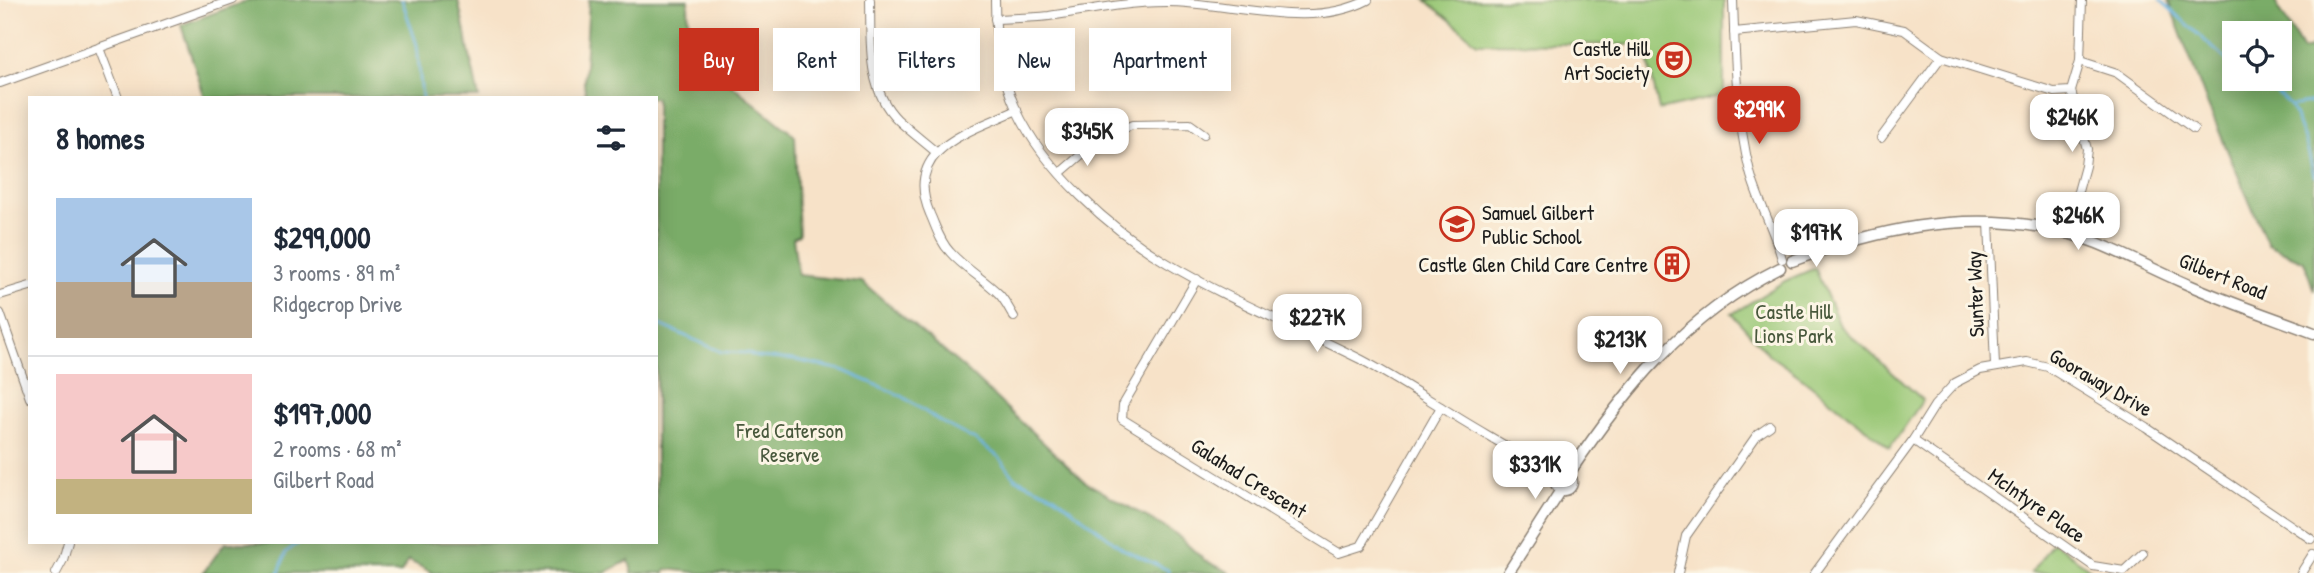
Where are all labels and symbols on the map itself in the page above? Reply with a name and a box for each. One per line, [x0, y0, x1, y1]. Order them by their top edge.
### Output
place label: Castle Hill Art Society [1564, 34, 1651, 87]
theatre icon: Castle Hill Art Society [1655, 41, 1693, 79]
pin: $299K [1710, 86, 1808, 146]
pin: $246K [2023, 94, 2121, 154]
pin: $345K [1038, 108, 1136, 168]
pin: $246K [2029, 192, 2127, 252]
place label: Samuel Gilbert Public School [1482, 198, 1595, 251]
school or university icon: Samuel Gilbert Public School [1438, 205, 1476, 243]
pin: $197K [1767, 210, 1865, 269]
building icon: Castle Glen Child Care Centre [1653, 245, 1691, 283]
street label: Gilbert Road [2175, 245, 2271, 307]
place label: Castle Glen Child Care Centre [1418, 250, 1648, 279]
street label: Sunter Way [1959, 250, 1991, 338]
pin: $227K [1268, 294, 1366, 354]
park label: Castle Hill Lions Park [1755, 297, 1834, 350]
pin: $213K [1571, 316, 1669, 376]
street label: Gooraway Drive [2044, 341, 2158, 423]
park label: Fred Caterson Reserve [736, 416, 843, 469]
street label: Galahad Crescent [1186, 431, 1313, 526]
pin: $331K [1486, 442, 1584, 501]
street label: McIntyre Place [1982, 461, 2092, 549]

